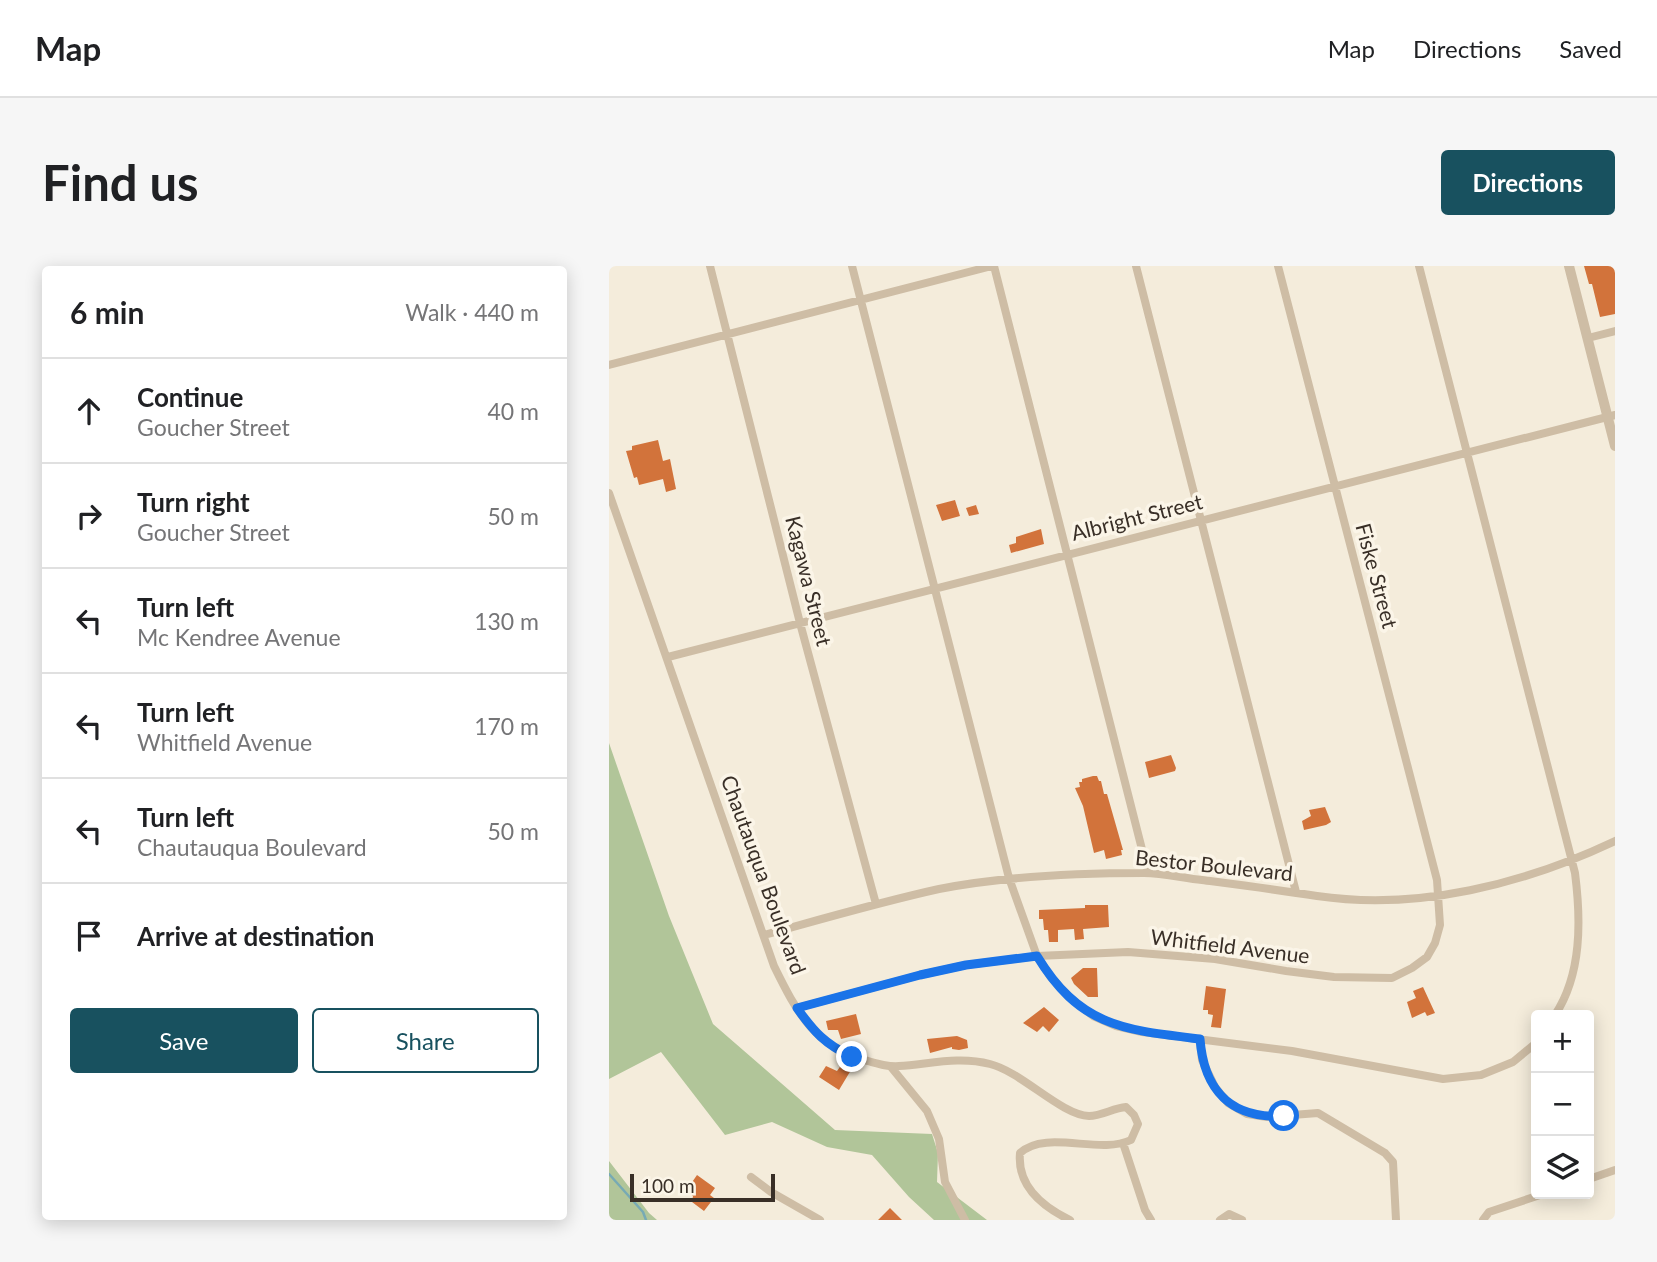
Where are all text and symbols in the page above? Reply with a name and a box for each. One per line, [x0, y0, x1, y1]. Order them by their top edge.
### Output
text: Map [35, 28, 101, 68]
text: Map [1328, 34, 1375, 63]
text: Directions [1413, 34, 1521, 63]
text: Saved [1559, 34, 1622, 63]
button: Directions [1441, 150, 1615, 215]
text: Find us [42, 153, 199, 211]
text: 6 min [70, 294, 144, 330]
text: Walk · 440 m [405, 298, 539, 326]
text: Continue [137, 381, 243, 413]
icon: ahead [70, 392, 108, 430]
text: 40 m [488, 397, 539, 425]
text: Goucher Street [137, 413, 290, 441]
text: Turn right [137, 486, 250, 518]
street label: Albright Street [1068, 488, 1205, 545]
icon: right [70, 497, 108, 535]
text: 50 m [488, 502, 539, 530]
street label: Kagawa Street [781, 513, 838, 649]
text: Goucher Street [137, 518, 290, 546]
street label: Fiske Street [1351, 520, 1404, 631]
text: Turn left [137, 591, 234, 623]
icon: left [70, 602, 108, 640]
text: 130 m [474, 607, 539, 635]
text: Mc Kendree Avenue [137, 623, 341, 651]
text: Turn left [137, 696, 234, 728]
icon: left [70, 707, 108, 745]
text: 170 m [474, 712, 539, 740]
text: Whitfield Avenue [137, 728, 312, 756]
street label: Chautauqua Boulevard [717, 772, 812, 977]
text: Turn left [137, 801, 234, 833]
icon: left [70, 812, 108, 850]
text: 50 m [488, 817, 539, 845]
text: Chautauqua Boulevard [137, 833, 367, 861]
street label: Bestor Boulevard [1134, 844, 1294, 885]
icon: arrive [70, 917, 108, 955]
text: Arrive at destination [137, 920, 374, 952]
street label: Whitfield Avenue [1149, 923, 1311, 968]
button: Save [70, 1008, 298, 1073]
button: Share [312, 1008, 539, 1073]
map controls [1531, 1010, 1594, 1199]
button: + [1531, 1010, 1594, 1073]
route end [836, 1041, 867, 1072]
button: − [1531, 1073, 1594, 1136]
route start [1268, 1100, 1299, 1131]
button: layers [1531, 1136, 1594, 1199]
scale bar [630, 1171, 775, 1203]
text: 100 m [641, 1174, 695, 1197]

